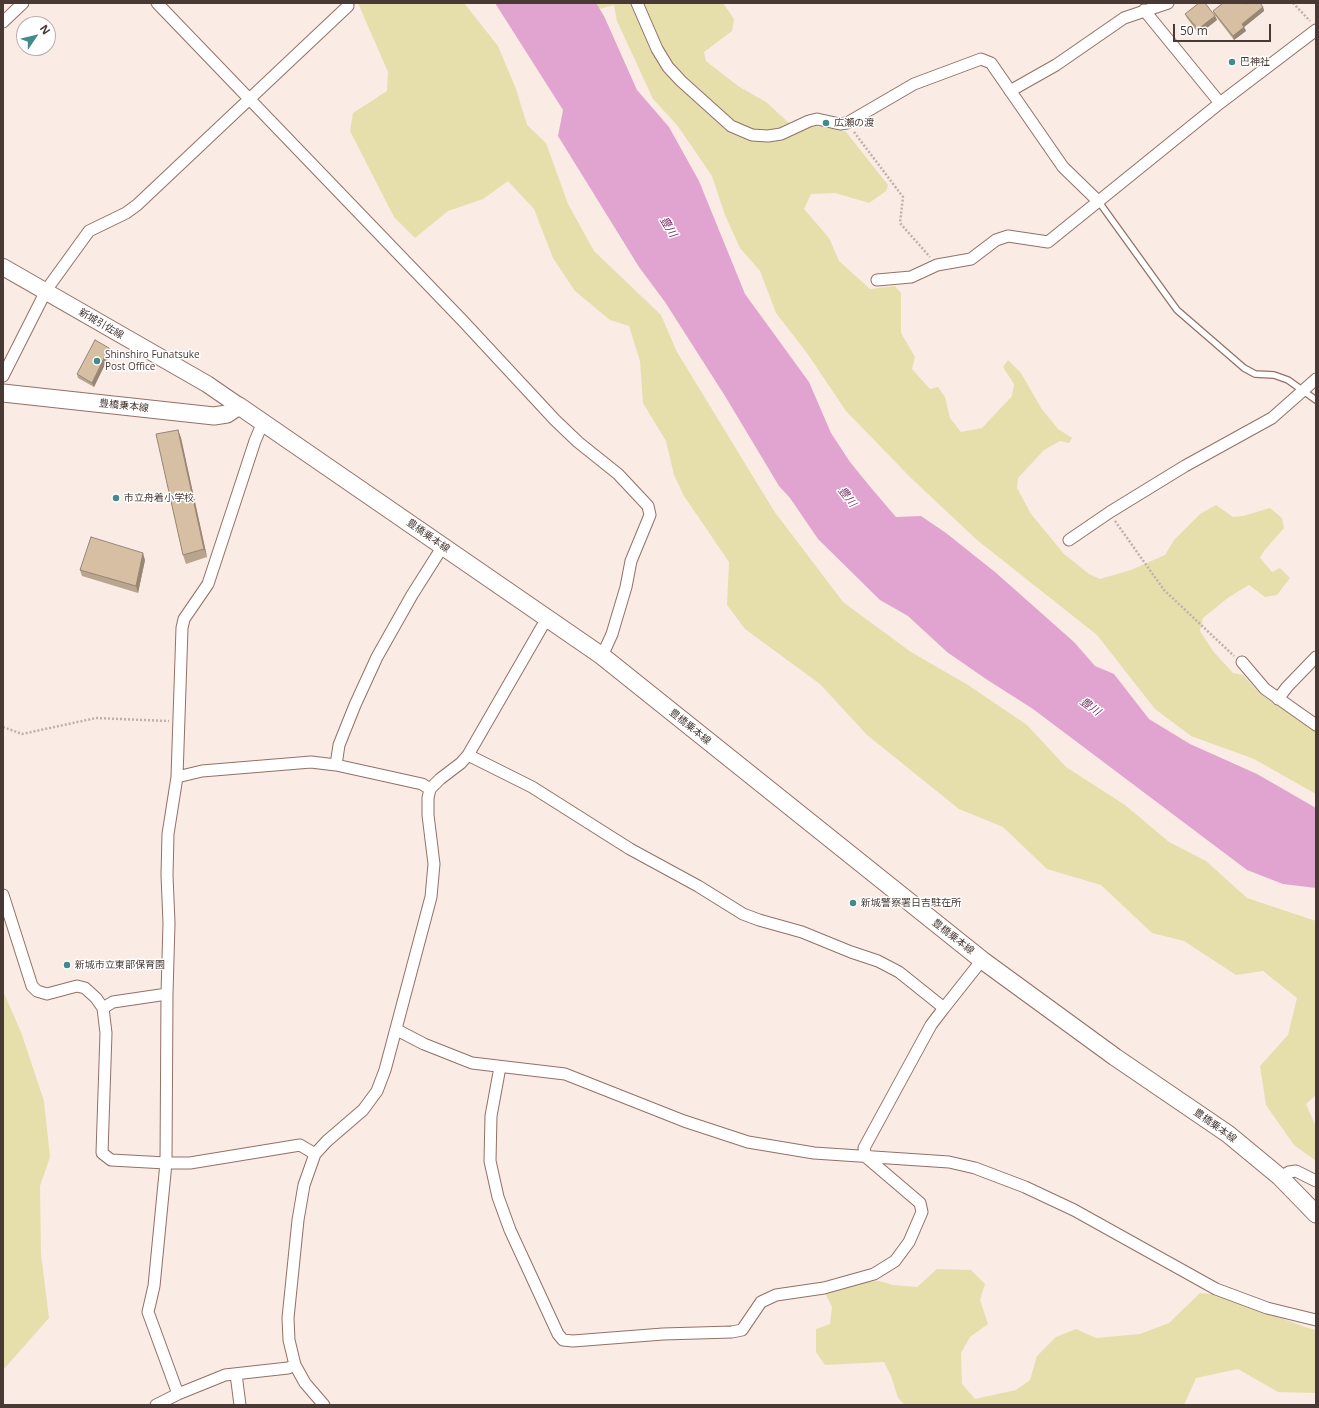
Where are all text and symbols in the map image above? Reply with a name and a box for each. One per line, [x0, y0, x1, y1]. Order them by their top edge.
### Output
north arrow [16, 16, 56, 56]
scale bar [1175, 16, 1273, 42]
text: N [37, 21, 54, 37]
text: 50 m [1180, 22, 1208, 39]
place label: 巴神社 [1240, 56, 1270, 68]
marker: 巴神社 [1227, 57, 1237, 67]
place label: 広瀬の渡 [834, 117, 874, 129]
marker: 広瀬の渡 [821, 118, 831, 128]
water label: 豊川 [657, 214, 679, 240]
street label: 新城引佐線 [76, 306, 126, 342]
place label: Shinshiro Funatsuke Post Office [105, 349, 200, 372]
marker: Shinshiro Funatsuke Post Office [92, 356, 102, 366]
street label: 豊橋乗本線 [99, 397, 149, 415]
water label: 豊川 [835, 484, 859, 510]
place label: 市立舟着小学校 [124, 492, 194, 504]
marker: 市立舟着小学校 [111, 493, 121, 503]
street label: 豊橋乗本線 [404, 517, 452, 555]
water label: 豊川 [1077, 695, 1103, 719]
street label: 豊橋乗本線 [667, 707, 713, 747]
place label: 新城警察署日吉駐在所 [861, 897, 961, 909]
marker: 新城警察署日吉駐在所 [848, 898, 858, 908]
street label: 豊橋乗本線 [930, 917, 976, 957]
place label: 新城市立東部保育園 [75, 959, 165, 971]
marker: 新城市立東部保育園 [62, 960, 72, 970]
street label: 豊橋乗本線 [1191, 1106, 1239, 1146]

